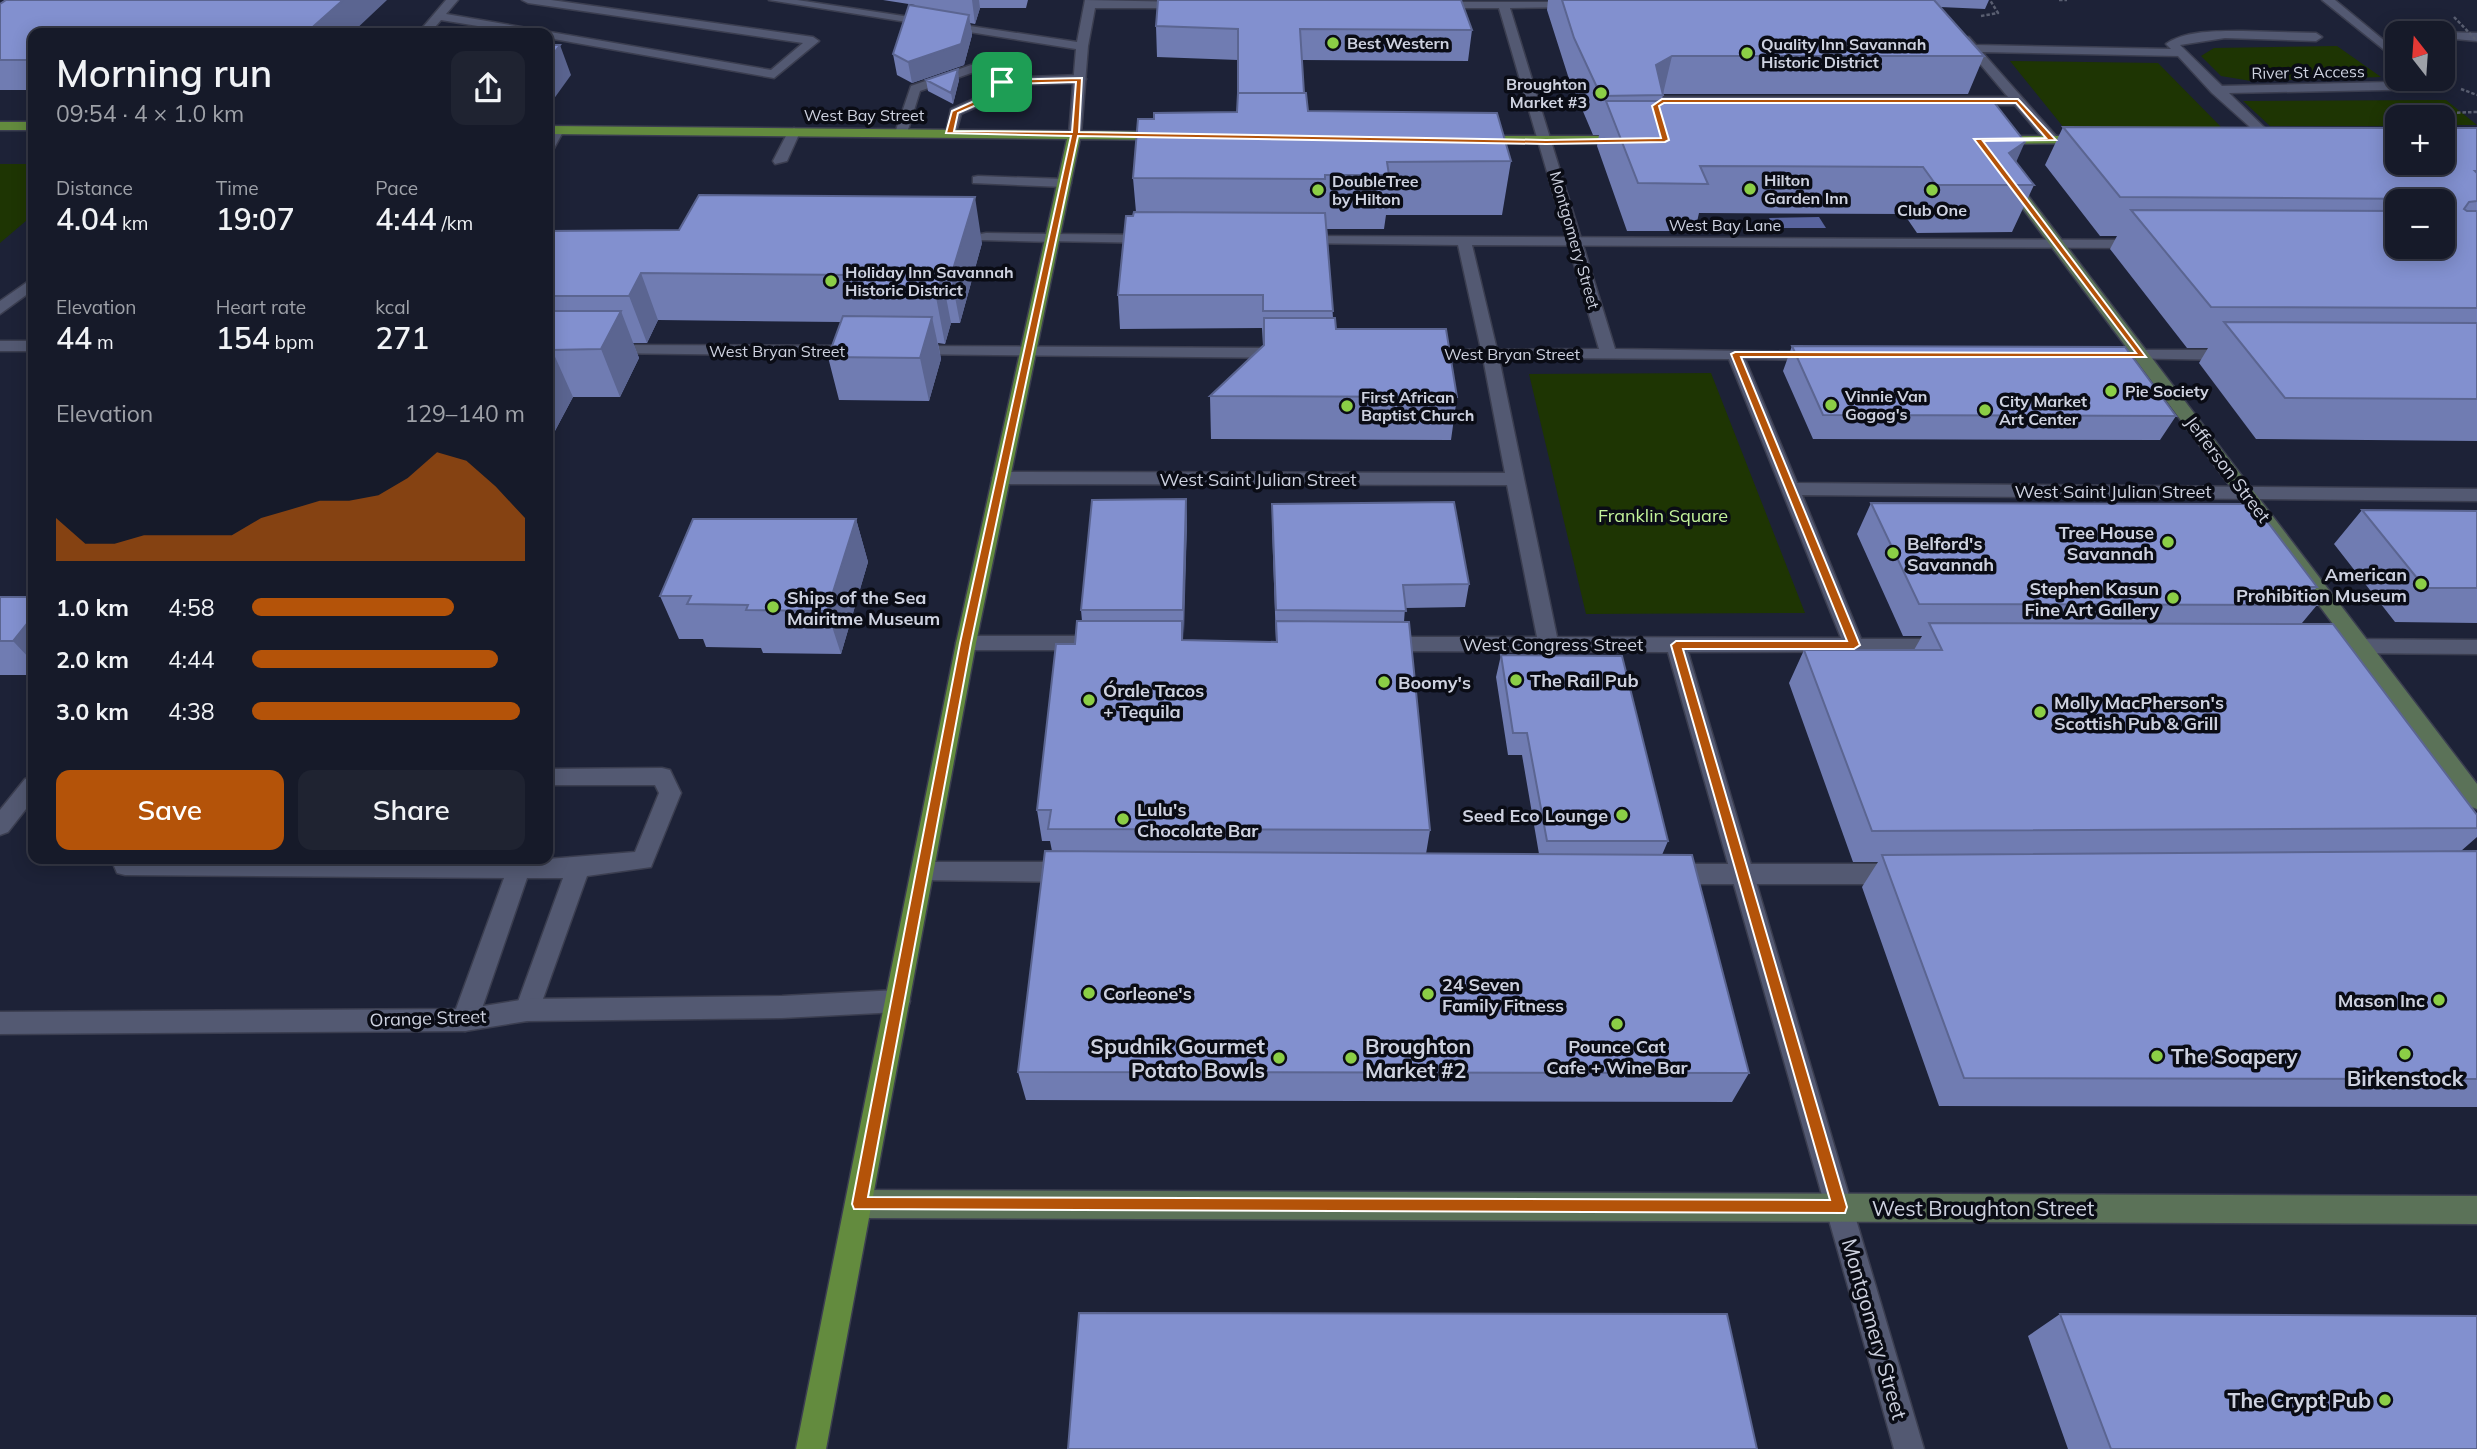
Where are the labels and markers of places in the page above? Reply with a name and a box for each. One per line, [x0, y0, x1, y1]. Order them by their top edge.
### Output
place label: Best Western [1347, 33, 1450, 53]
place label: Quality Inn Savannah Historic District [1761, 34, 1926, 72]
marker: Best Western [1325, 35, 1341, 51]
marker: Quality Inn Savannah Historic District [1739, 45, 1755, 61]
pin [972, 52, 1032, 112]
place label: Broughton Market #3 [1506, 74, 1587, 112]
marker: Broughton Market #3 [1593, 85, 1609, 101]
place label: Hilton Garden Inn [1764, 170, 1848, 208]
place label: DoubleTree by Hilton [1332, 171, 1419, 209]
marker: Hilton Garden Inn [1742, 181, 1758, 197]
marker: DoubleTree by Hilton [1310, 182, 1326, 198]
marker: Club One [1924, 182, 1940, 198]
place label: Club One [1897, 200, 1967, 220]
place label: Holiday Inn Savannah Historic District [845, 262, 1014, 300]
marker: Holiday Inn Savannah Historic District [823, 273, 839, 289]
place label: Pie Society [2125, 381, 2209, 401]
marker: Pie Society [2103, 383, 2119, 399]
place label: Vinnie Van Gogog's [1844, 386, 1927, 424]
place label: First African Baptist Church [1361, 387, 1474, 425]
place label: City Market Art Center [1999, 391, 2087, 429]
marker: Vinnie Van Gogog's [1823, 397, 1839, 413]
marker: First African Baptist Church [1339, 398, 1355, 414]
marker: City Market Art Center [1977, 402, 1993, 418]
place label: Tree House Savannah [2058, 521, 2154, 565]
place label: Belford's Savannah [1907, 532, 1994, 576]
marker: Tree House Savannah [2160, 534, 2176, 550]
marker: Belford's Savannah [1885, 545, 1901, 561]
place label: American Prohibition Museum [2236, 563, 2407, 607]
marker: American Prohibition Museum [2413, 576, 2429, 592]
place label: Stephen Kasun Fine Art Gallery [2024, 577, 2159, 621]
place label: Ships of the Sea Mairitme Museum [787, 586, 940, 630]
marker: Stephen Kasun Fine Art Gallery [2165, 590, 2181, 606]
marker: Ships of the Sea Mairitme Museum [765, 599, 781, 615]
place label: The Rail Pub [1530, 669, 1639, 692]
place label: Boomy's [1398, 671, 1471, 694]
marker: The Rail Pub [1508, 672, 1524, 688]
marker: Boomy's [1376, 674, 1392, 690]
place label: Órale Tacos + Tequila [1103, 679, 1204, 723]
place label: Molly MacPherson's Scottish Pub & Grill [2054, 691, 2224, 735]
marker: Órale Tacos + Tequila [1081, 692, 1097, 708]
marker: Molly MacPherson's Scottish Pub & Grill [2032, 704, 2048, 720]
place label: Lulu's Chocolate Bar [1137, 798, 1259, 842]
place label: Seed Eco Lounge [1462, 804, 1608, 827]
marker: Seed Eco Lounge [1614, 807, 1630, 823]
marker: Lulu's Chocolate Bar [1115, 811, 1131, 827]
place label: 24 Seven Family Fitness [1442, 973, 1564, 1017]
place label: Corleone's [1103, 982, 1192, 1005]
marker: Corleone's [1081, 985, 1097, 1001]
marker: 24 Seven Family Fitness [1420, 986, 1436, 1002]
place label: Mason Inc [2338, 989, 2425, 1012]
marker: Mason Inc [2431, 992, 2447, 1008]
marker: Pounce Cat Cafe + Wine Bar [1609, 1016, 1625, 1032]
place label: Spudnik Gourmet Potato Bowls [1090, 1033, 1265, 1083]
place label: Broughton Market #2 [1365, 1033, 1471, 1083]
place label: Pounce Cat Cafe + Wine Bar [1546, 1035, 1689, 1079]
place label: The Soapery [2171, 1043, 2298, 1069]
marker: Birkenstock [2397, 1046, 2413, 1062]
marker: The Soapery [2149, 1048, 2165, 1064]
marker: Spudnik Gourmet Potato Bowls [1271, 1050, 1287, 1066]
marker: Broughton Market #2 [1343, 1050, 1359, 1066]
place label: Birkenstock [2347, 1065, 2464, 1091]
place label: The Crypt Pub [2227, 1387, 2371, 1413]
marker: The Crypt Pub [2377, 1392, 2393, 1408]

